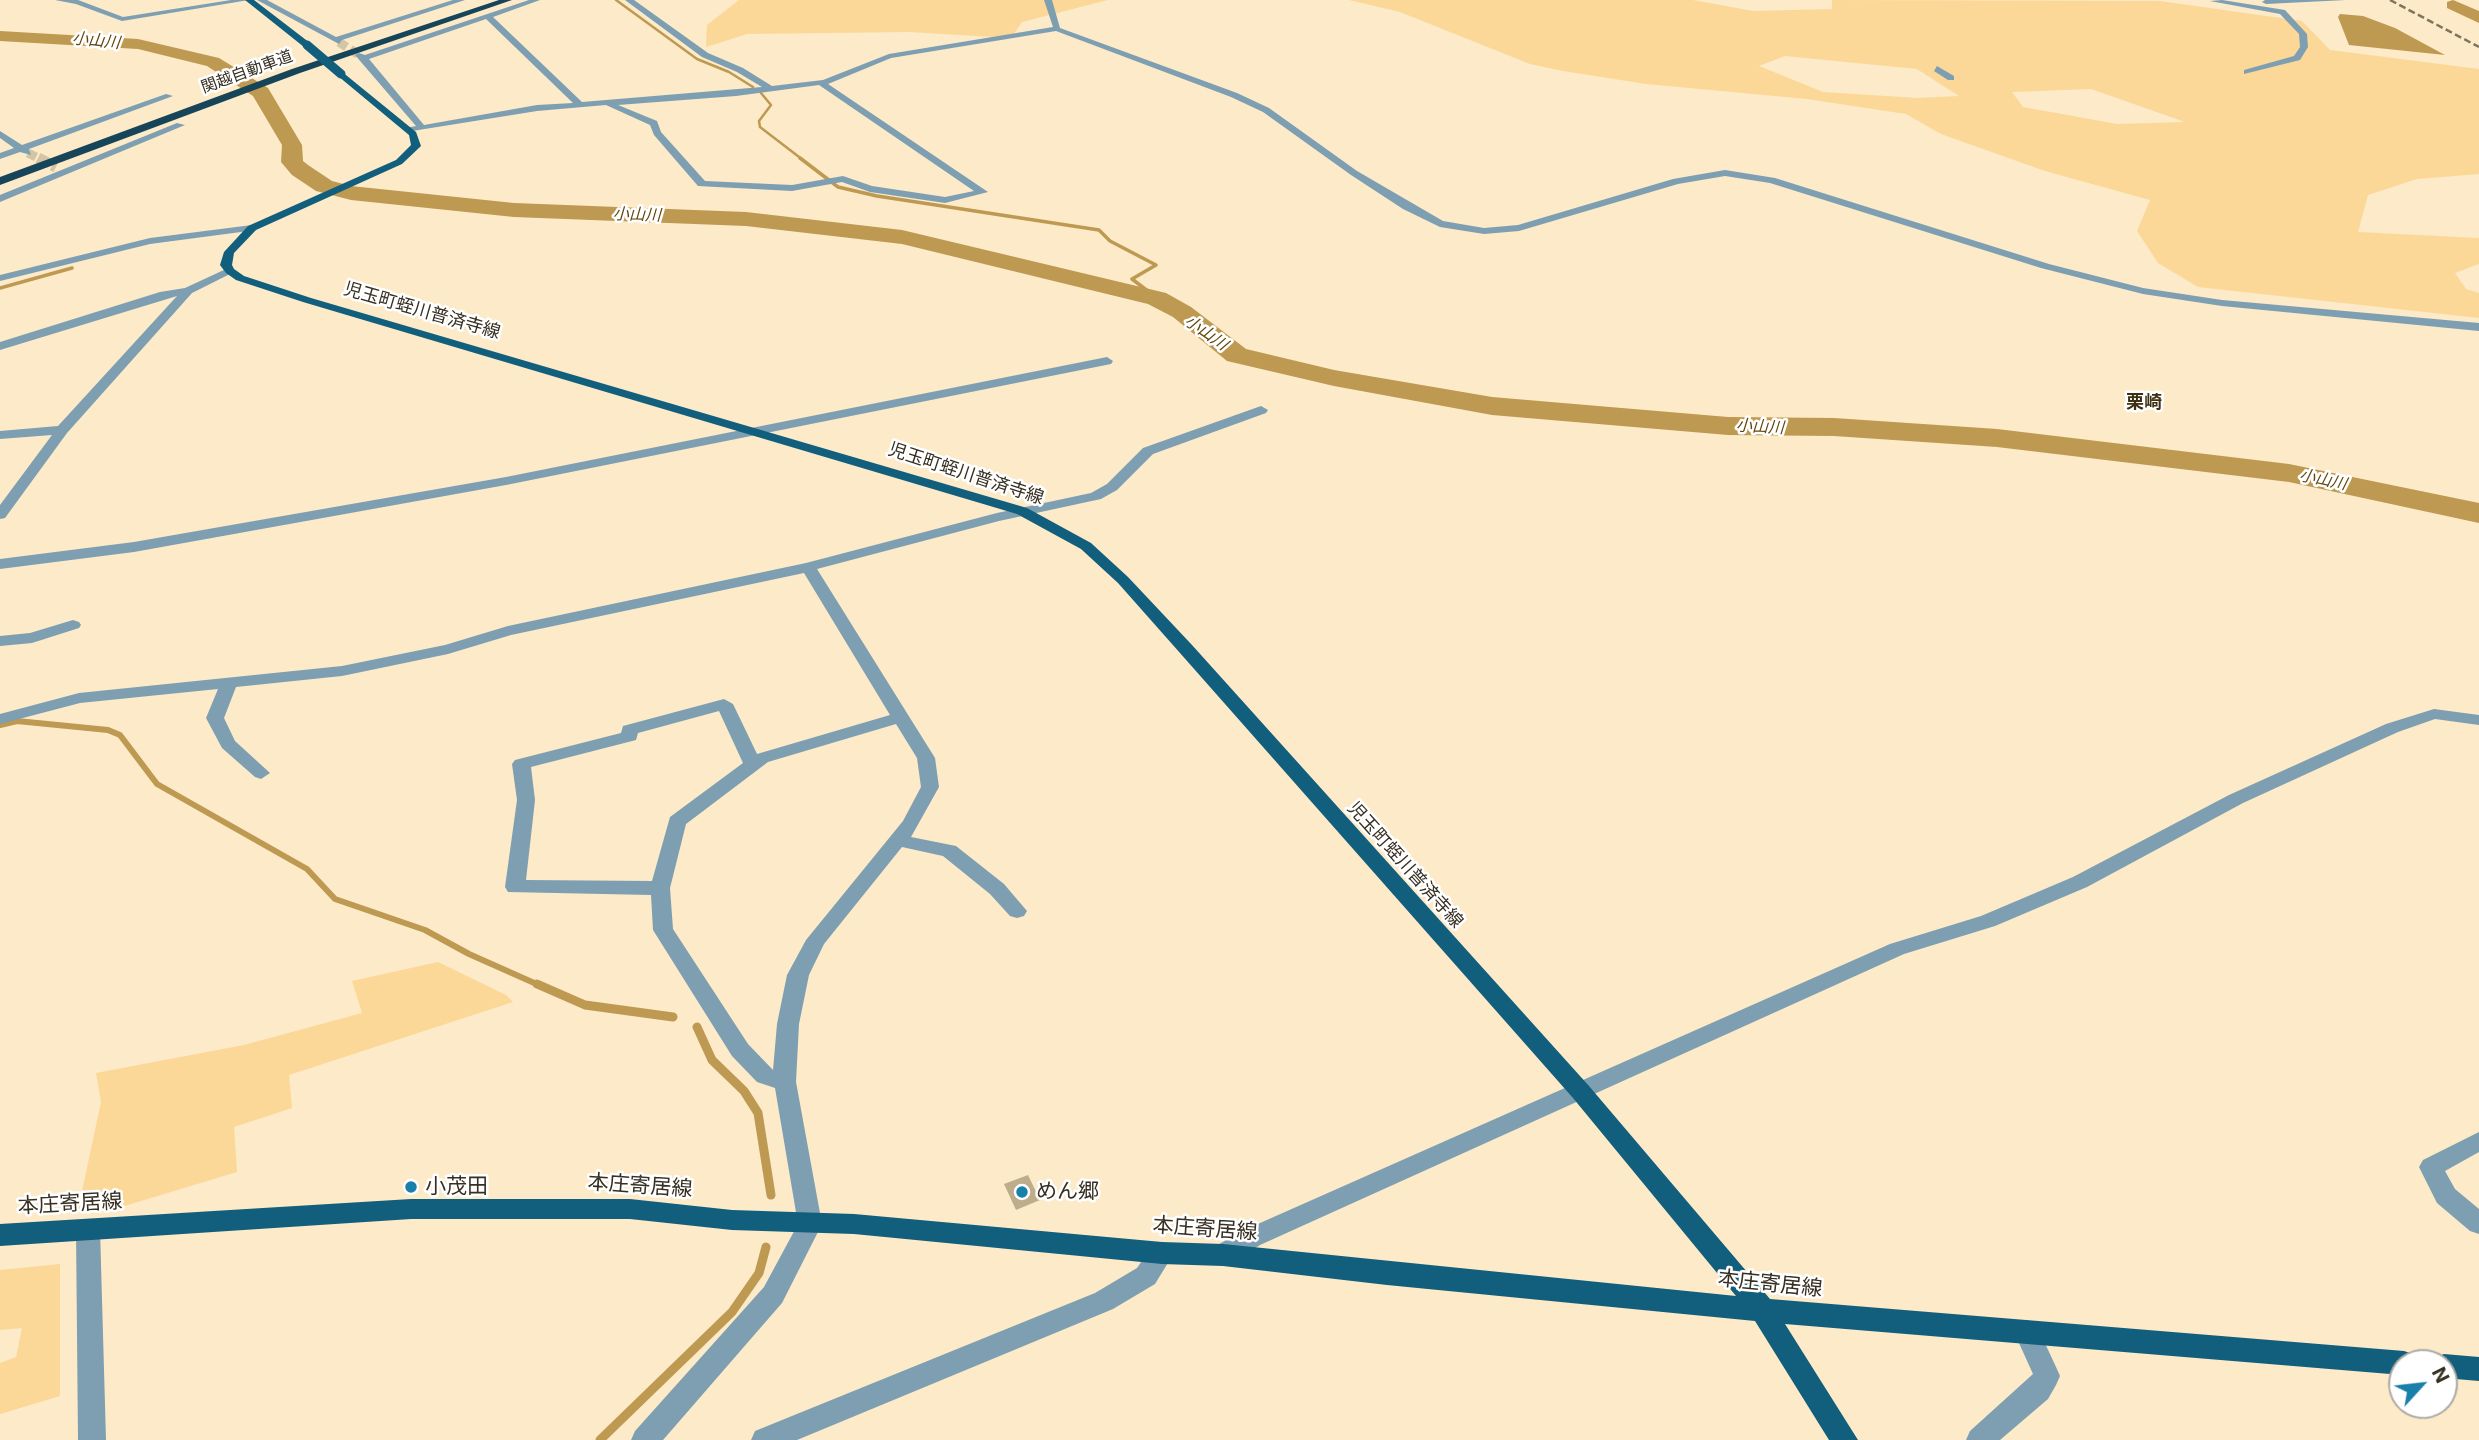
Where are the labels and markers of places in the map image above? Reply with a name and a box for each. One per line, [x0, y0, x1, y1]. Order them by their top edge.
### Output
place label: 小茂田 [425, 1174, 488, 1200]
marker: 小茂田 [403, 1179, 419, 1195]
place label: めん郷 [1036, 1179, 1099, 1205]
marker: めん郷 [1014, 1184, 1030, 1200]

